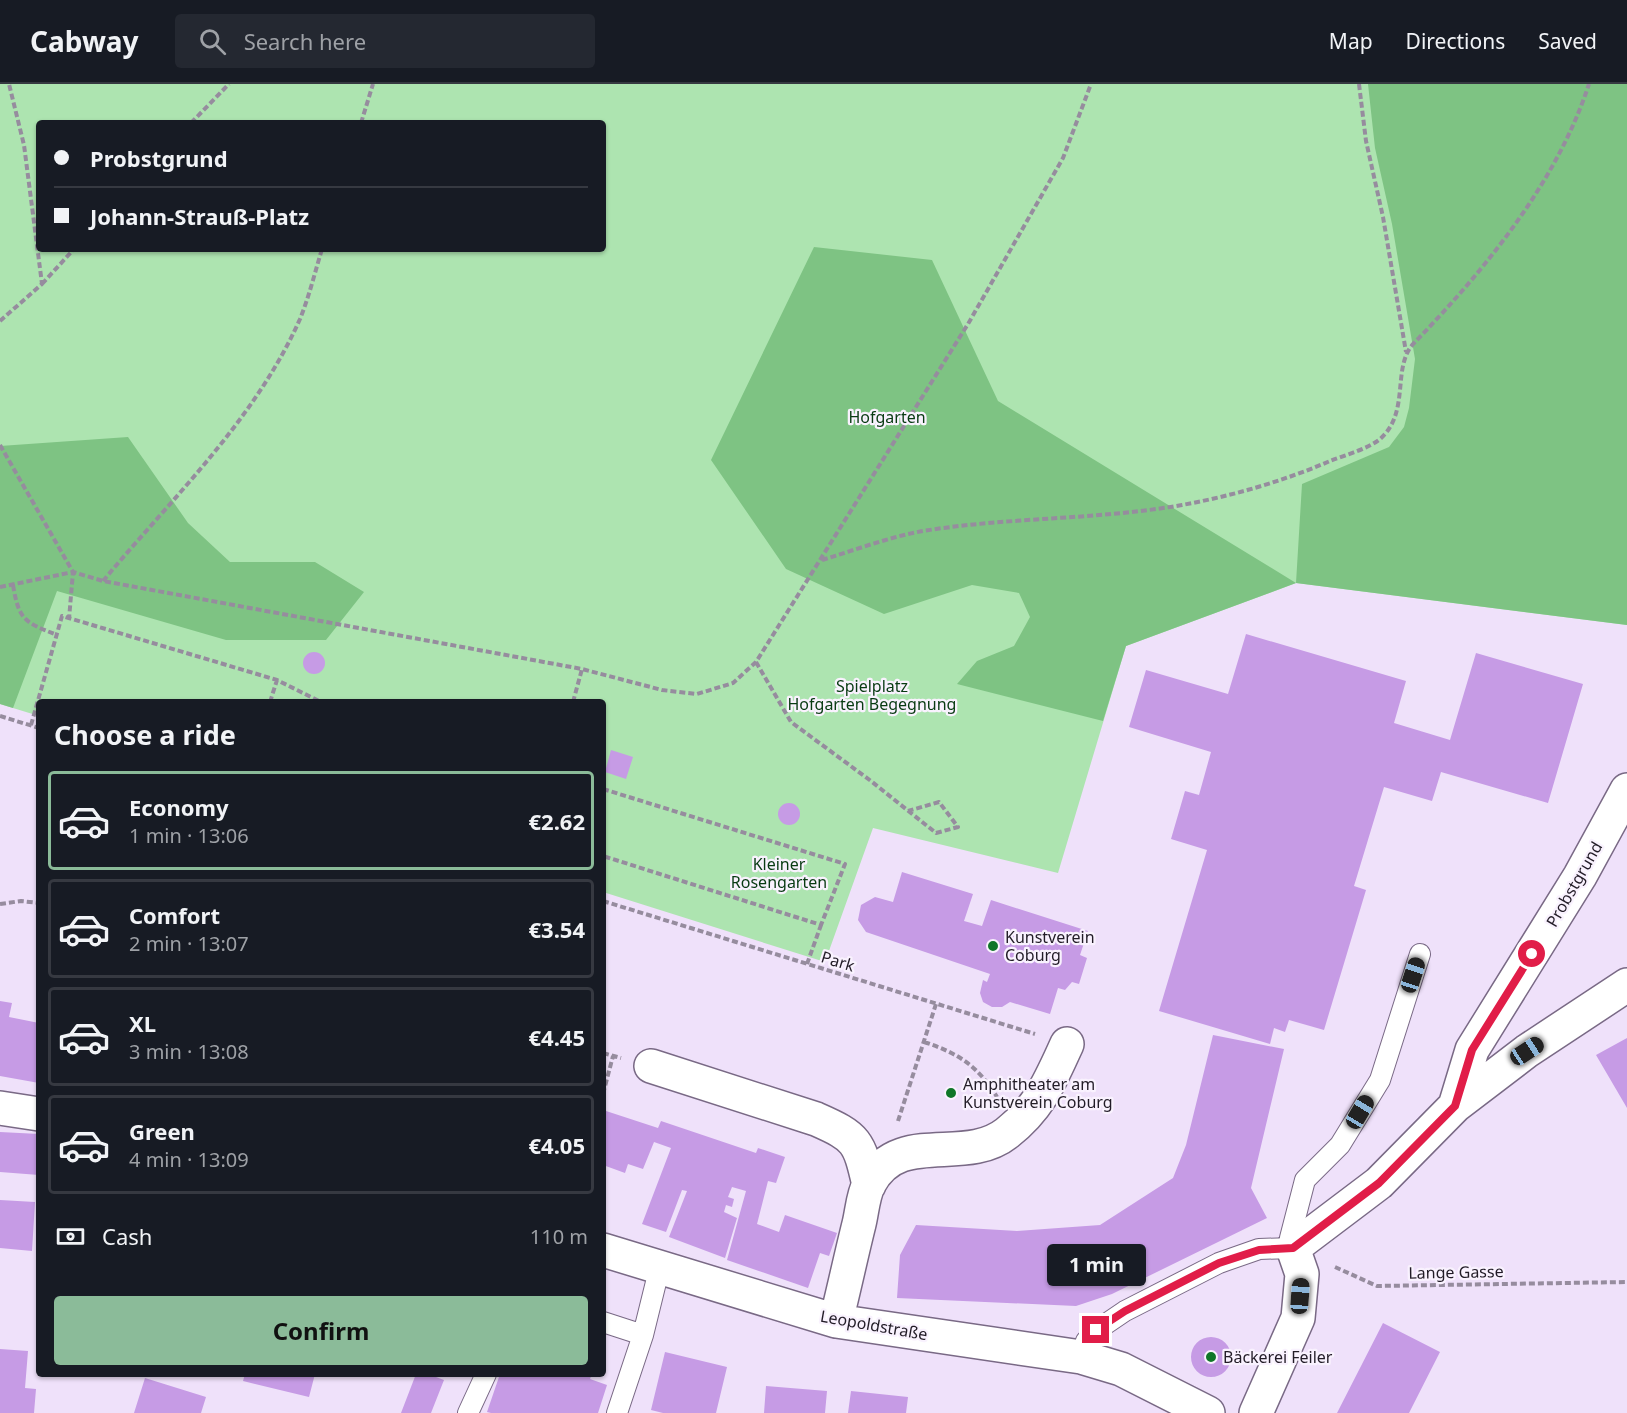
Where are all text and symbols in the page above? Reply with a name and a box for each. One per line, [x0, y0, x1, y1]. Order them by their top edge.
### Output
search box [175, 14, 595, 68]
text: Cabway [30, 22, 139, 60]
icon: search [196, 25, 229, 58]
text: Search here [244, 26, 366, 56]
text: Map [1329, 27, 1373, 55]
text: Directions [1406, 27, 1505, 55]
text: Saved [1538, 27, 1597, 55]
text: Probstgrund [90, 143, 228, 173]
text: Johann-Strauß-Platz [90, 201, 309, 231]
park label: Hofgarten [848, 406, 926, 428]
park label: Spielplatz Hofgarten Begegnung [788, 675, 956, 715]
text: Choose a ride [54, 716, 236, 753]
text: Economy [129, 792, 228, 822]
icon: car [57, 794, 111, 848]
text: €2.62 [528, 806, 585, 836]
text: 1 min · 13:06 [129, 822, 249, 849]
street label: Probstgrund [1541, 837, 1607, 931]
park label: Kleiner Rosengarten [731, 853, 827, 893]
text: Comfort [129, 900, 220, 930]
icon: car [57, 902, 111, 956]
text: €3.54 [528, 914, 585, 944]
place label: Kunstverein Coburg [1005, 926, 1095, 966]
text: 2 min · 13:07 [129, 930, 249, 957]
marker: Kunstverein Coburg [986, 939, 1000, 953]
route start [1518, 940, 1545, 967]
street label: Park [819, 946, 858, 977]
car [1399, 955, 1427, 995]
text: XL [129, 1008, 156, 1038]
icon: car [57, 1010, 111, 1064]
text: €4.45 [528, 1022, 585, 1052]
car [1507, 1034, 1547, 1068]
text: 3 min · 13:08 [129, 1038, 249, 1065]
place label: Amphitheater am Kunstverein Coburg [963, 1073, 1113, 1113]
marker: Amphitheater am Kunstverein Coburg [944, 1086, 958, 1100]
car [1343, 1092, 1377, 1132]
text: Green [129, 1116, 195, 1146]
icon: car [57, 1118, 111, 1172]
text: €4.05 [528, 1130, 585, 1160]
text: 4 min · 13:09 [129, 1146, 249, 1173]
icon: cash [54, 1220, 87, 1253]
text: Cash [102, 1221, 152, 1251]
text: 110 m [530, 1223, 588, 1250]
callout: 1 min [1046, 1243, 1146, 1285]
text: 1 min [1069, 1251, 1124, 1278]
street label: Lange Gasse [1408, 1260, 1504, 1284]
car [1290, 1277, 1310, 1315]
button: Confirm [54, 1296, 588, 1365]
street label: Leopoldstraße [819, 1305, 929, 1345]
route end [1082, 1316, 1109, 1343]
place label: Bäckerei Feiler [1223, 1346, 1333, 1368]
marker: Bäckerei Feiler [1204, 1350, 1218, 1364]

